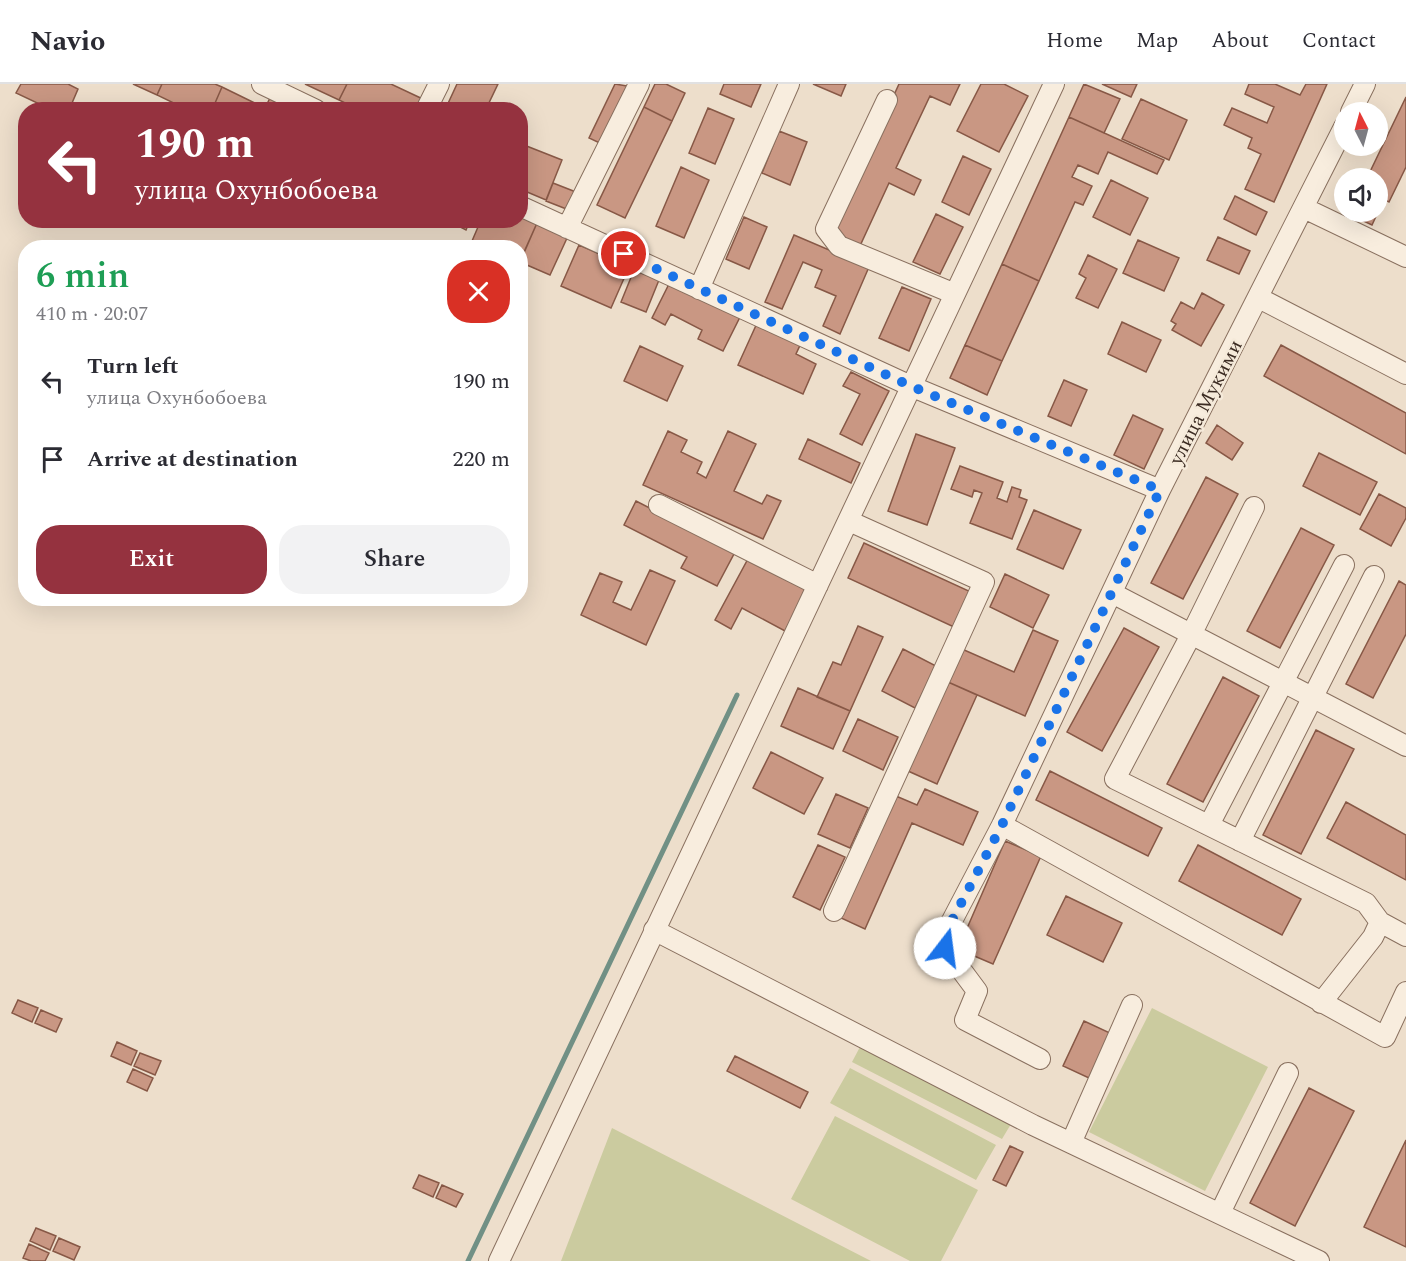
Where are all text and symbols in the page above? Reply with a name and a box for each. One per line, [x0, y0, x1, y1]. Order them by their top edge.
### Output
text: Navio [30, 20, 105, 63]
text: Home [1046, 25, 1103, 57]
text: Map [1136, 25, 1178, 57]
text: About [1211, 25, 1269, 57]
text: Contact [1302, 25, 1376, 57]
north arrow [1334, 102, 1388, 156]
map controls [1334, 102, 1388, 222]
text: 190 m [135, 113, 254, 176]
icon: left [36, 126, 114, 204]
button: sound [1334, 168, 1388, 222]
text: улица Охунбобоева [135, 170, 378, 212]
pin [598, 228, 649, 279]
icon: arrive [607, 237, 640, 270]
text: 6 min [36, 249, 129, 304]
button: close [447, 260, 510, 323]
text: 410 m · 20:07 [36, 299, 148, 329]
street label: улица Мукими [1161, 335, 1250, 471]
text: Turn left [87, 350, 179, 383]
icon: left [36, 365, 69, 398]
text: 190 m [453, 365, 510, 398]
text: улица Охунбобоева [87, 383, 267, 413]
icon: arrive [36, 443, 69, 476]
text: Arrive at destination [87, 443, 298, 476]
text: 220 m [453, 443, 510, 476]
button: Exit [36, 525, 267, 594]
button: Share [279, 525, 510, 594]
position arrow [913, 916, 977, 980]

